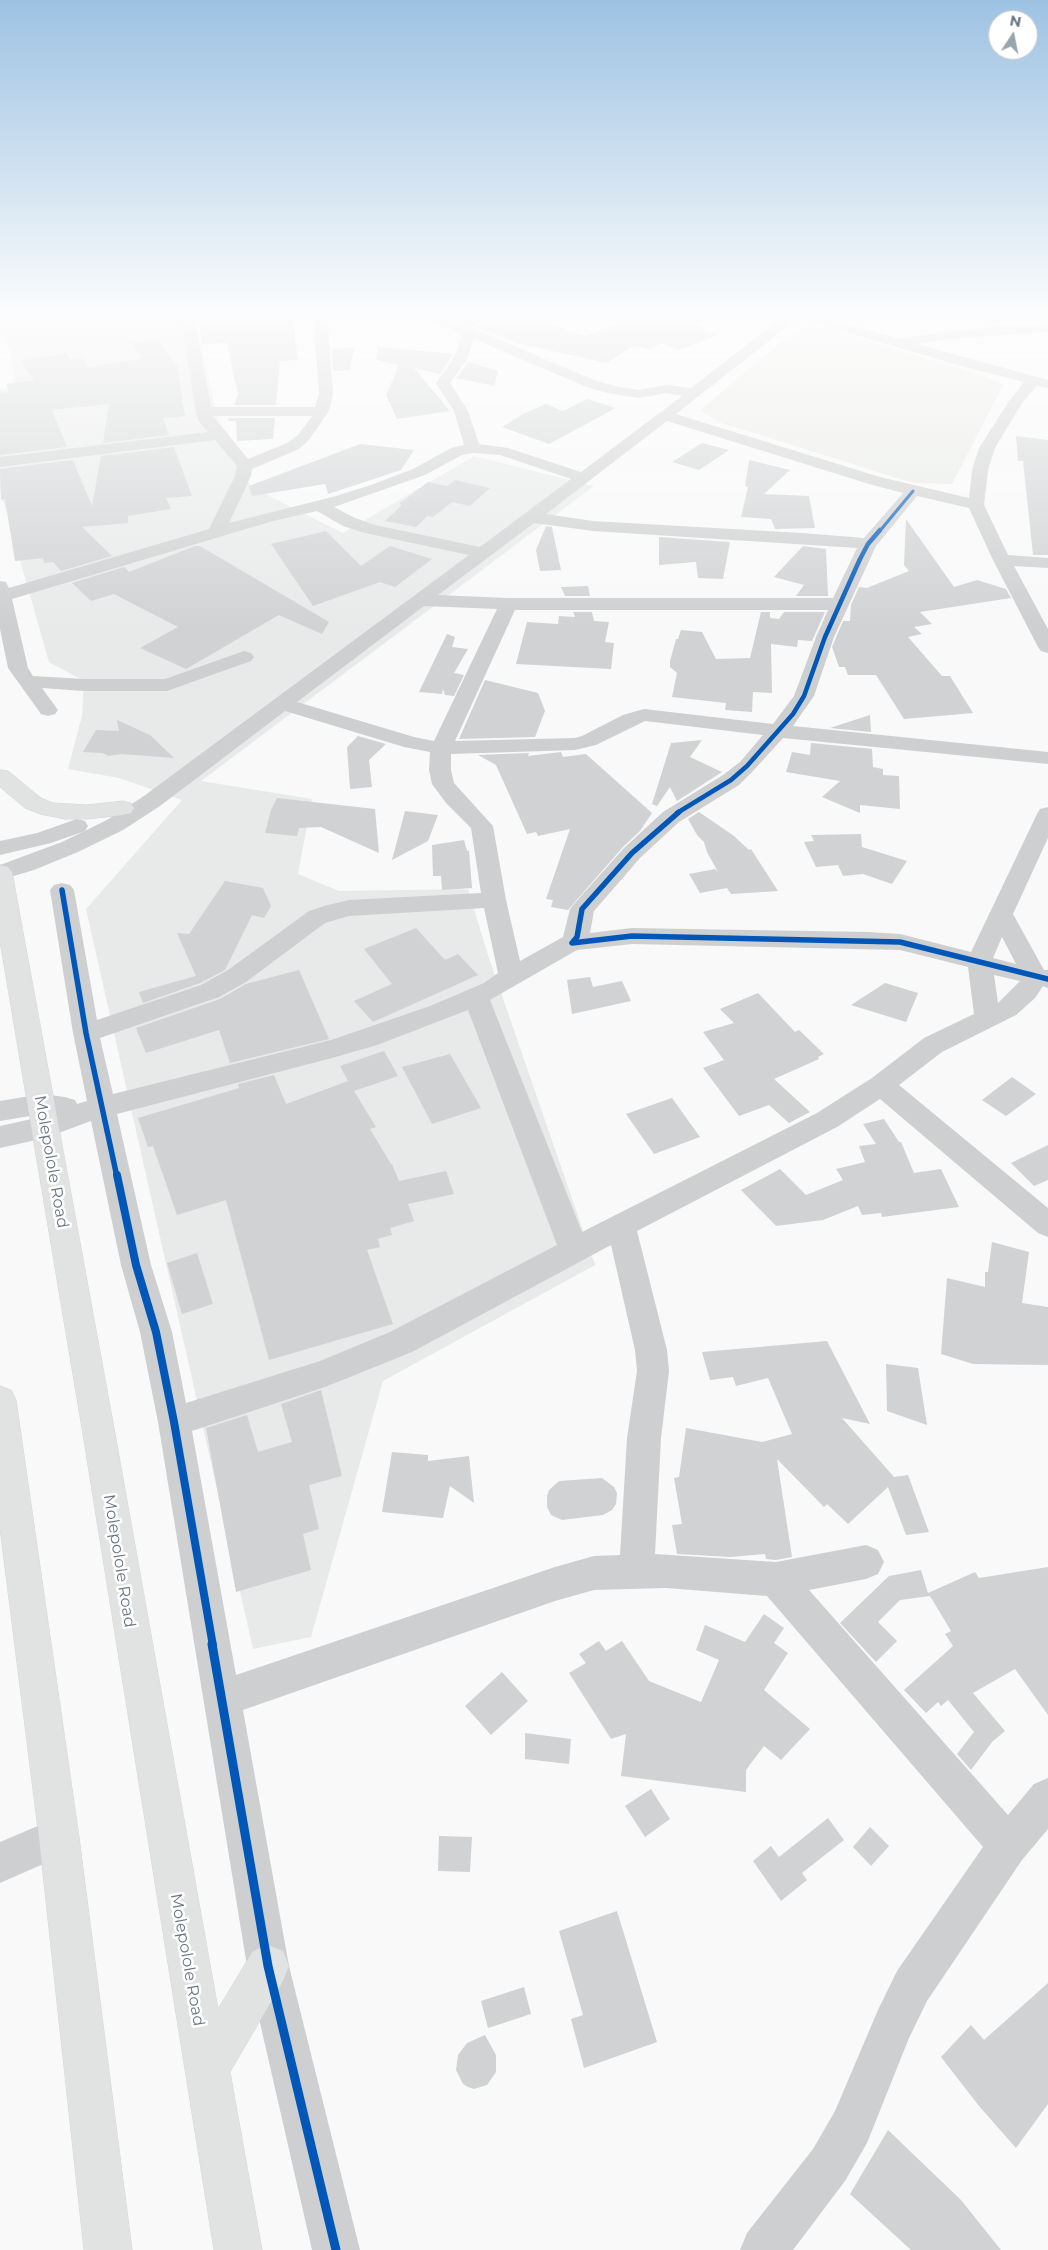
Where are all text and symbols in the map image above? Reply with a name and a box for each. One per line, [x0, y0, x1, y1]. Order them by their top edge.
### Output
north arrow [988, 10, 1038, 60]
text: N [1008, 11, 1023, 31]
street label: Molepolole Road [30, 1094, 72, 1230]
street label: Molepolole Road [99, 1493, 139, 1629]
street label: Molepolole Road [166, 1892, 208, 2028]

